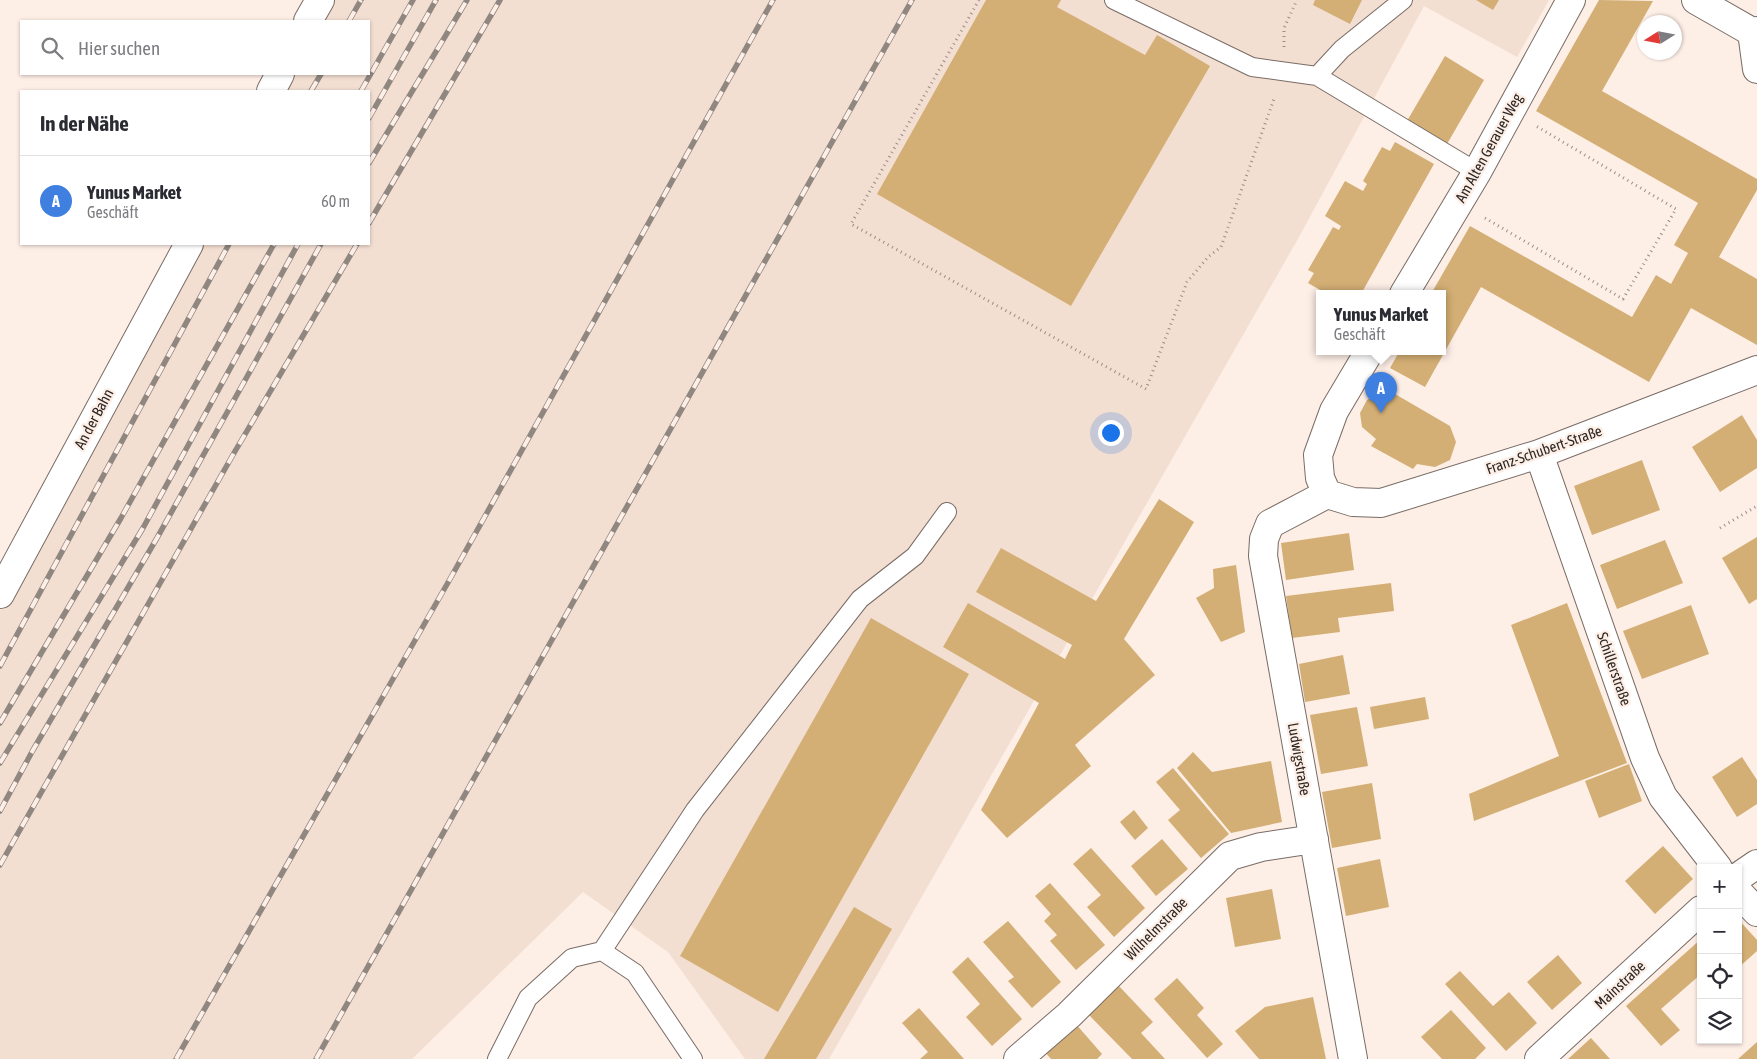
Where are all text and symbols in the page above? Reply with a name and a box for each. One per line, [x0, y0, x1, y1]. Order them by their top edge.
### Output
north arrow [1637, 15, 1682, 60]
search box [20, 20, 370, 75]
icon: search [38, 34, 66, 62]
text: Hier suchen [78, 37, 160, 59]
street label: Am Alten Gerauer Weg [1452, 90, 1526, 205]
text: In der Nähe [40, 111, 129, 135]
text: Yunus Market [87, 181, 182, 203]
text: A [52, 192, 60, 210]
text: 60 m [321, 192, 350, 210]
text: Geschäft [87, 203, 139, 221]
popup [1316, 290, 1446, 355]
text: Yunus Market [1334, 303, 1428, 325]
text: Geschäft [1334, 325, 1385, 343]
pin: A [1365, 372, 1397, 413]
street label: An der Bahn [71, 386, 116, 452]
your location [1098, 420, 1124, 446]
street label: Franz-Schubert-Straße [1484, 422, 1604, 477]
street label: Schillerstraße [1594, 630, 1635, 708]
street label: Ludwigstraße [1285, 721, 1314, 797]
map controls [1697, 864, 1742, 1044]
button: + [1697, 864, 1742, 909]
street label: Wilhelmstraße [1121, 894, 1191, 964]
button: − [1697, 909, 1742, 954]
button: locate [1697, 954, 1742, 999]
street label: Mainstraße [1591, 957, 1648, 1012]
button: layers [1697, 999, 1742, 1044]

